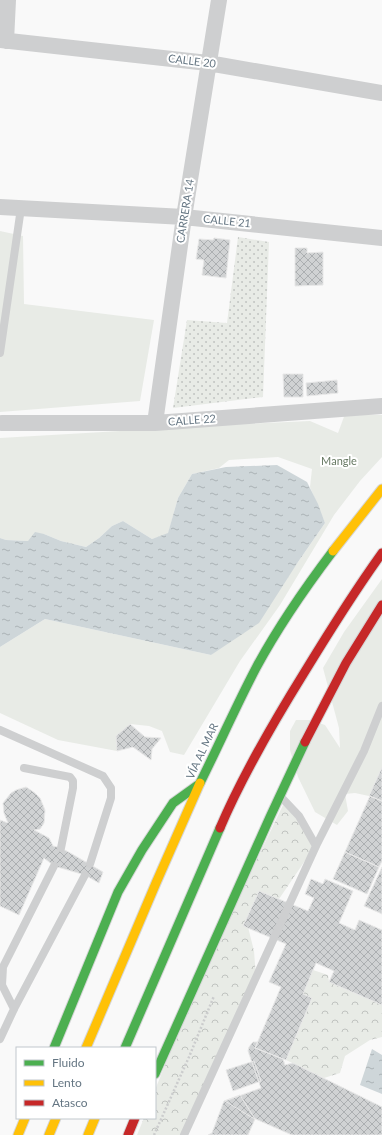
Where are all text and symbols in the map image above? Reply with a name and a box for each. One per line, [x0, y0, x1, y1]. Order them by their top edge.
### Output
street label: CALLE 20 [167, 51, 217, 70]
street label: CARRERA 14 [173, 177, 196, 244]
street label: CALLE 21 [202, 212, 252, 229]
street label: CALLE 22 [168, 411, 216, 428]
park label: Mangle [321, 454, 357, 467]
street label: VÍA AL MAR [183, 721, 220, 781]
legend [16, 1047, 156, 1119]
text: Fluido [52, 1055, 85, 1070]
text: Lento [52, 1075, 82, 1090]
text: Atasco [52, 1095, 88, 1110]

